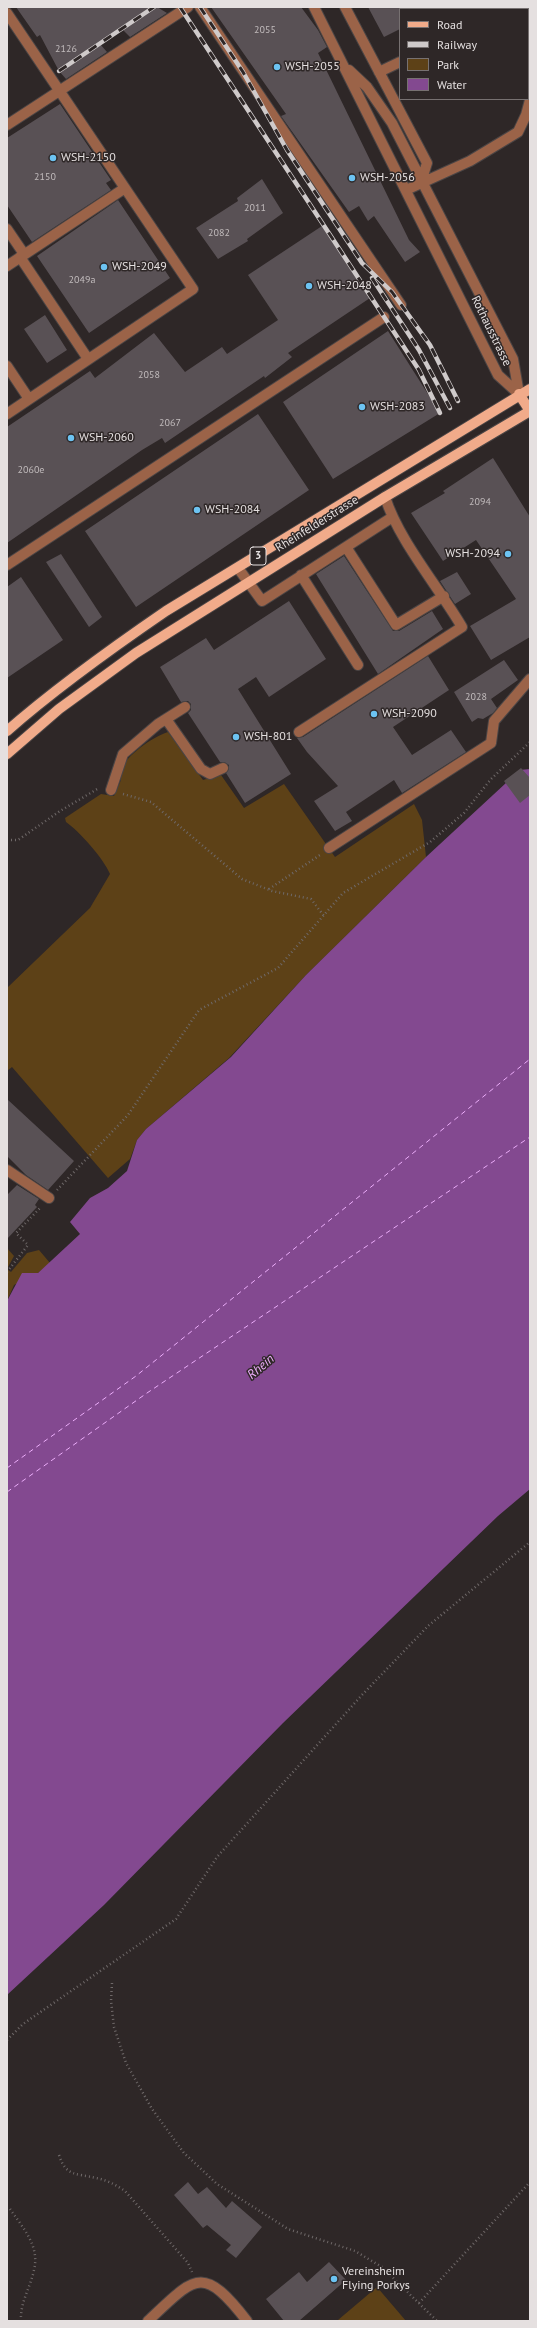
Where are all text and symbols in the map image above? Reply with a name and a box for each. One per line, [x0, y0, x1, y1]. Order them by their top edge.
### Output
legend [399, 8, 529, 100]
text: Road [437, 17, 462, 32]
house number: 2055 [254, 24, 276, 36]
text: Railway [437, 37, 477, 52]
house number: 2126 [55, 43, 77, 55]
text: Park [437, 57, 459, 72]
place label: WSH-2055 [285, 60, 340, 74]
marker: WSH-2055 [272, 62, 282, 72]
text: Water [437, 77, 467, 92]
place label: WSH-2150 [61, 151, 116, 165]
marker: WSH-2150 [48, 153, 58, 163]
house number: 2150 [34, 171, 56, 183]
place label: WSH-2056 [360, 171, 415, 185]
marker: WSH-2056 [347, 173, 357, 183]
house number: 2011 [244, 202, 266, 214]
house number: 2082 [208, 227, 230, 239]
place label: WSH-2049 [112, 260, 167, 274]
marker: WSH-2049 [99, 262, 109, 272]
house number: 2049a [69, 274, 95, 286]
place label: WSH-2048 [317, 279, 372, 293]
marker: WSH-2048 [304, 281, 314, 291]
street label: Rothausstrasse [468, 293, 514, 369]
house number: 2058 [138, 369, 160, 381]
place label: WSH-2083 [370, 400, 425, 414]
marker: WSH-2083 [357, 402, 367, 412]
house number: 2067 [159, 417, 181, 429]
place label: WSH-2060 [79, 431, 134, 445]
marker: WSH-2060 [66, 433, 76, 443]
house number: 2060e [18, 464, 44, 476]
street label: Rheinfelderstrasse [273, 493, 361, 555]
house number: 2094 [469, 496, 491, 508]
place label: WSH-2084 [205, 503, 260, 517]
marker: WSH-2084 [192, 505, 202, 515]
road number: 3 [250, 547, 266, 565]
place label: WSH-2094 [445, 547, 500, 561]
marker: WSH-2094 [503, 549, 513, 559]
house number: 2028 [465, 691, 487, 703]
place label: WSH-2090 [382, 707, 437, 721]
marker: WSH-2090 [369, 709, 379, 719]
place label: WSH-801 [244, 730, 292, 744]
marker: WSH-801 [231, 732, 241, 742]
water label: Rhein [244, 1351, 278, 1383]
place label: Vereinsheim Flying Porkys [342, 2265, 410, 2293]
marker: Vereinsheim Flying Porkys [329, 2274, 339, 2284]

